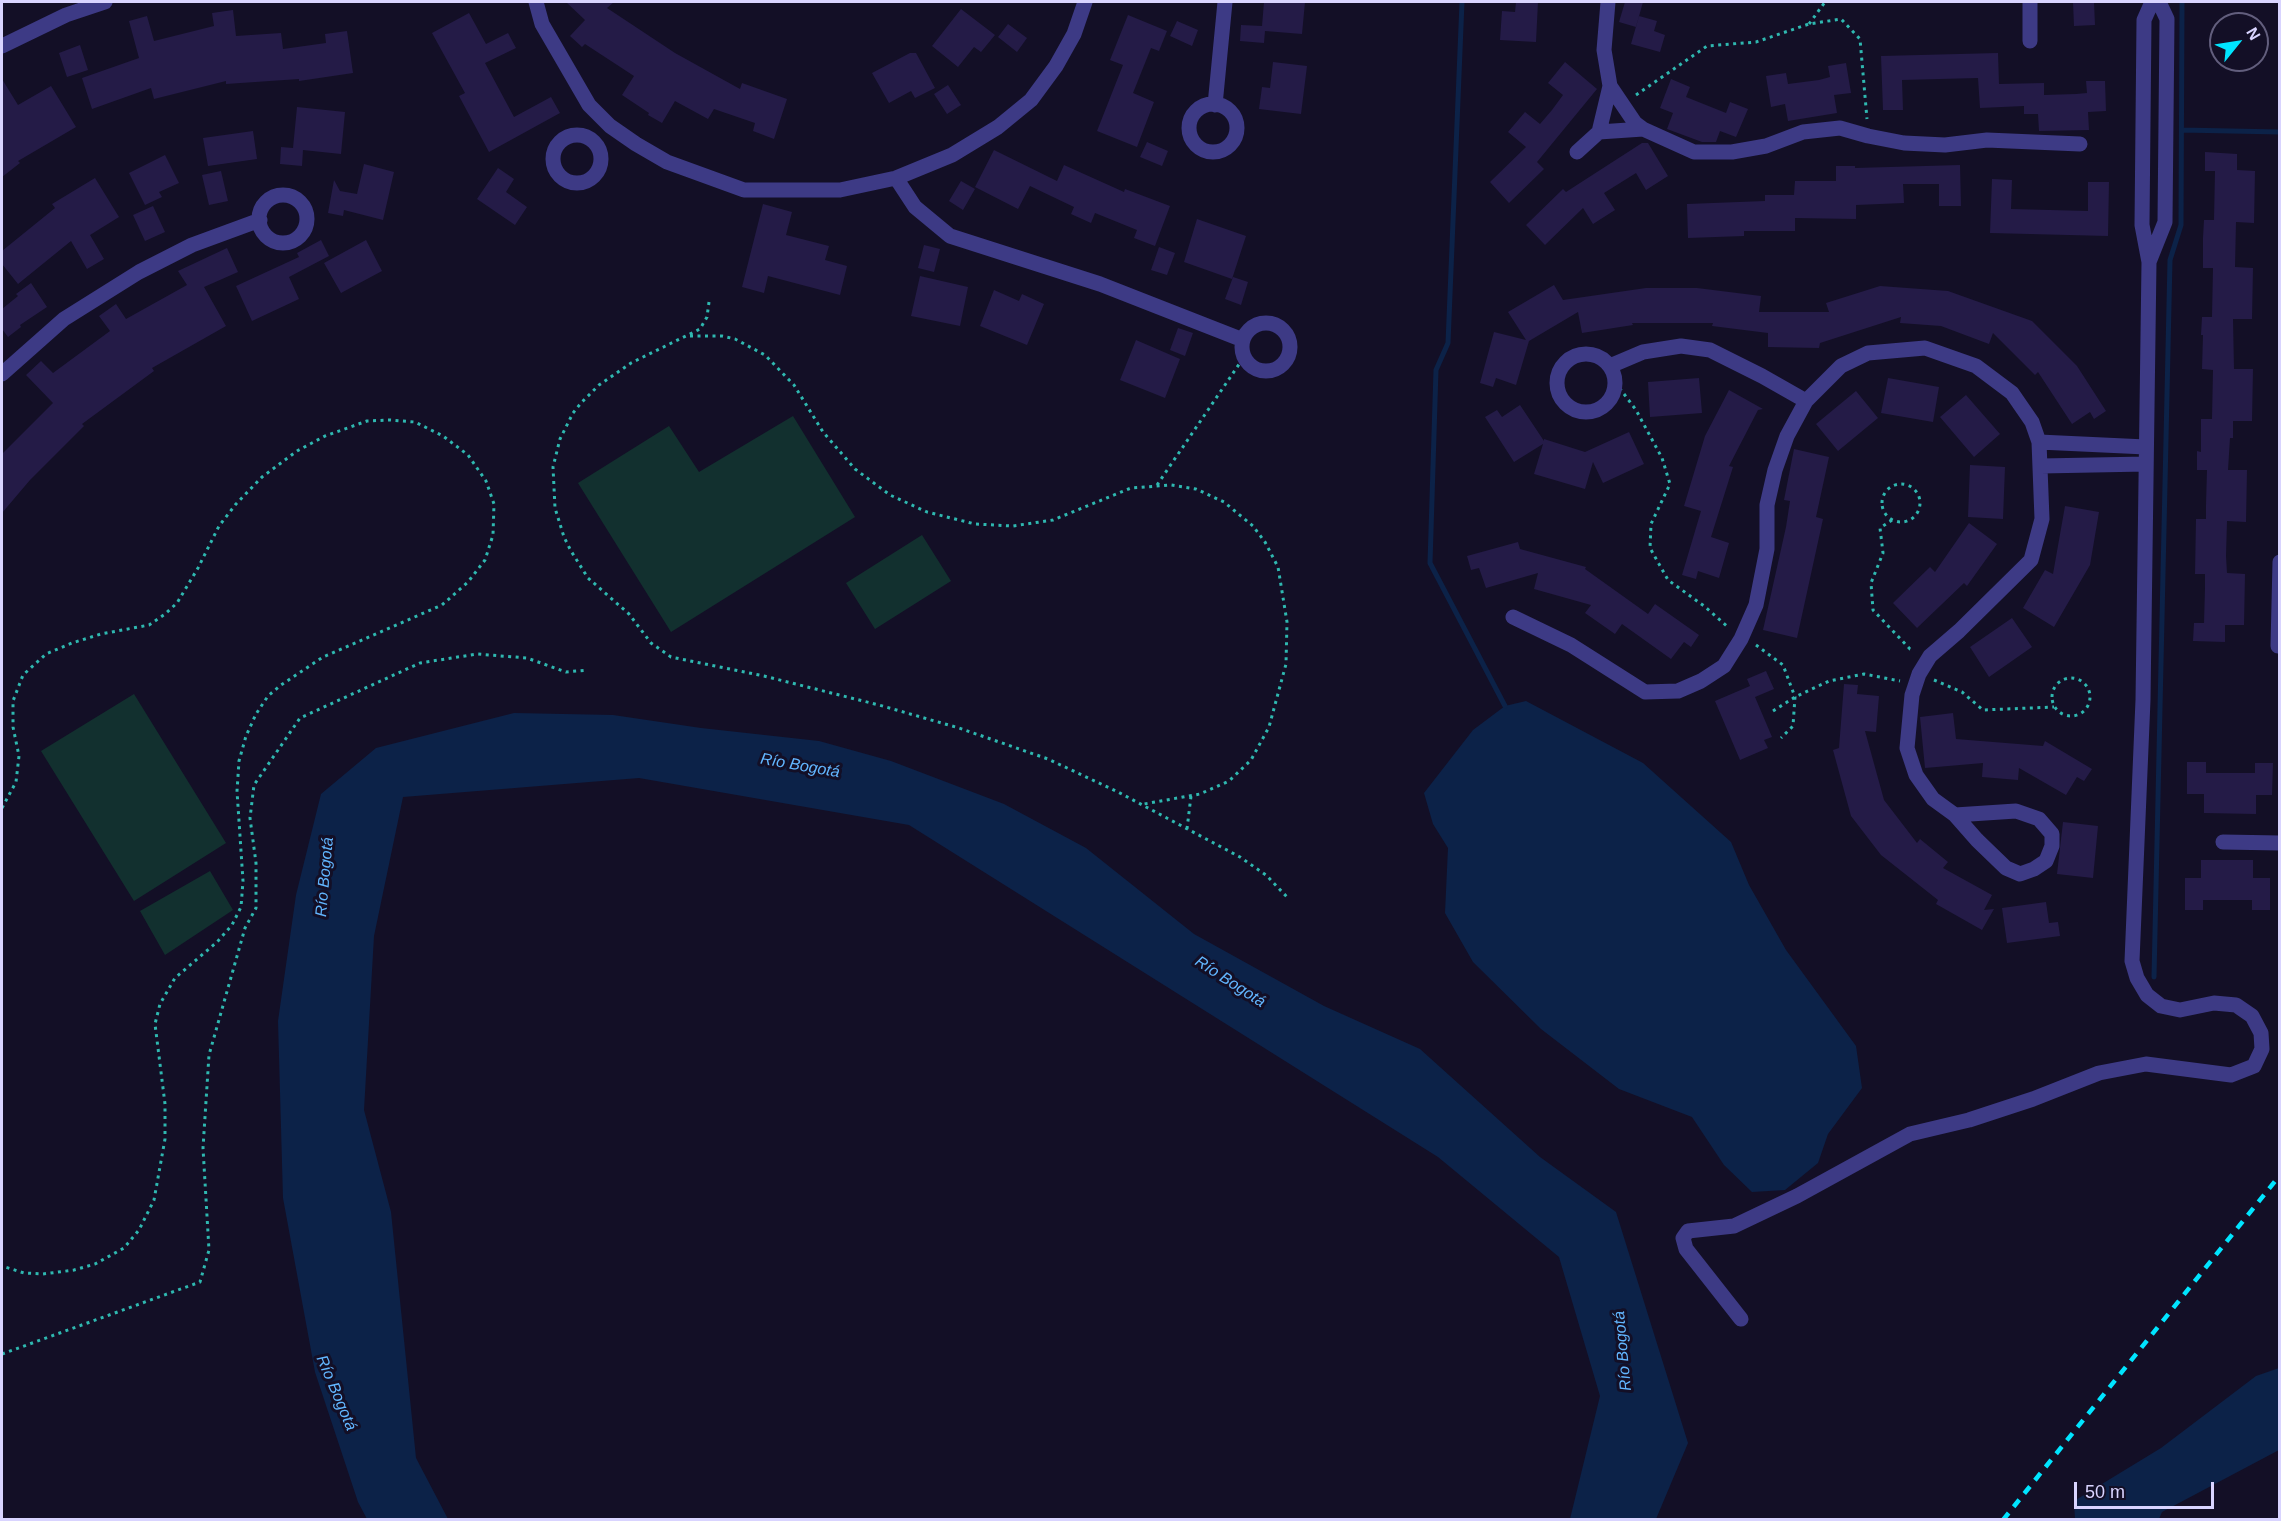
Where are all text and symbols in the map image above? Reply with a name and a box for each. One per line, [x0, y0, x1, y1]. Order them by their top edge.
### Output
north arrow [2209, 12, 2269, 72]
text: N [2243, 24, 2264, 43]
water label: Río Bogotá [759, 750, 841, 782]
water label: Río Bogotá [312, 836, 338, 918]
water label: Río Bogotá [1191, 952, 1269, 1012]
water label: Río Bogotá [1610, 1310, 1636, 1392]
water label: Río Bogotá [312, 1352, 360, 1434]
scale bar [2077, 1470, 2216, 1508]
text: 50 m [2085, 1482, 2125, 1502]

